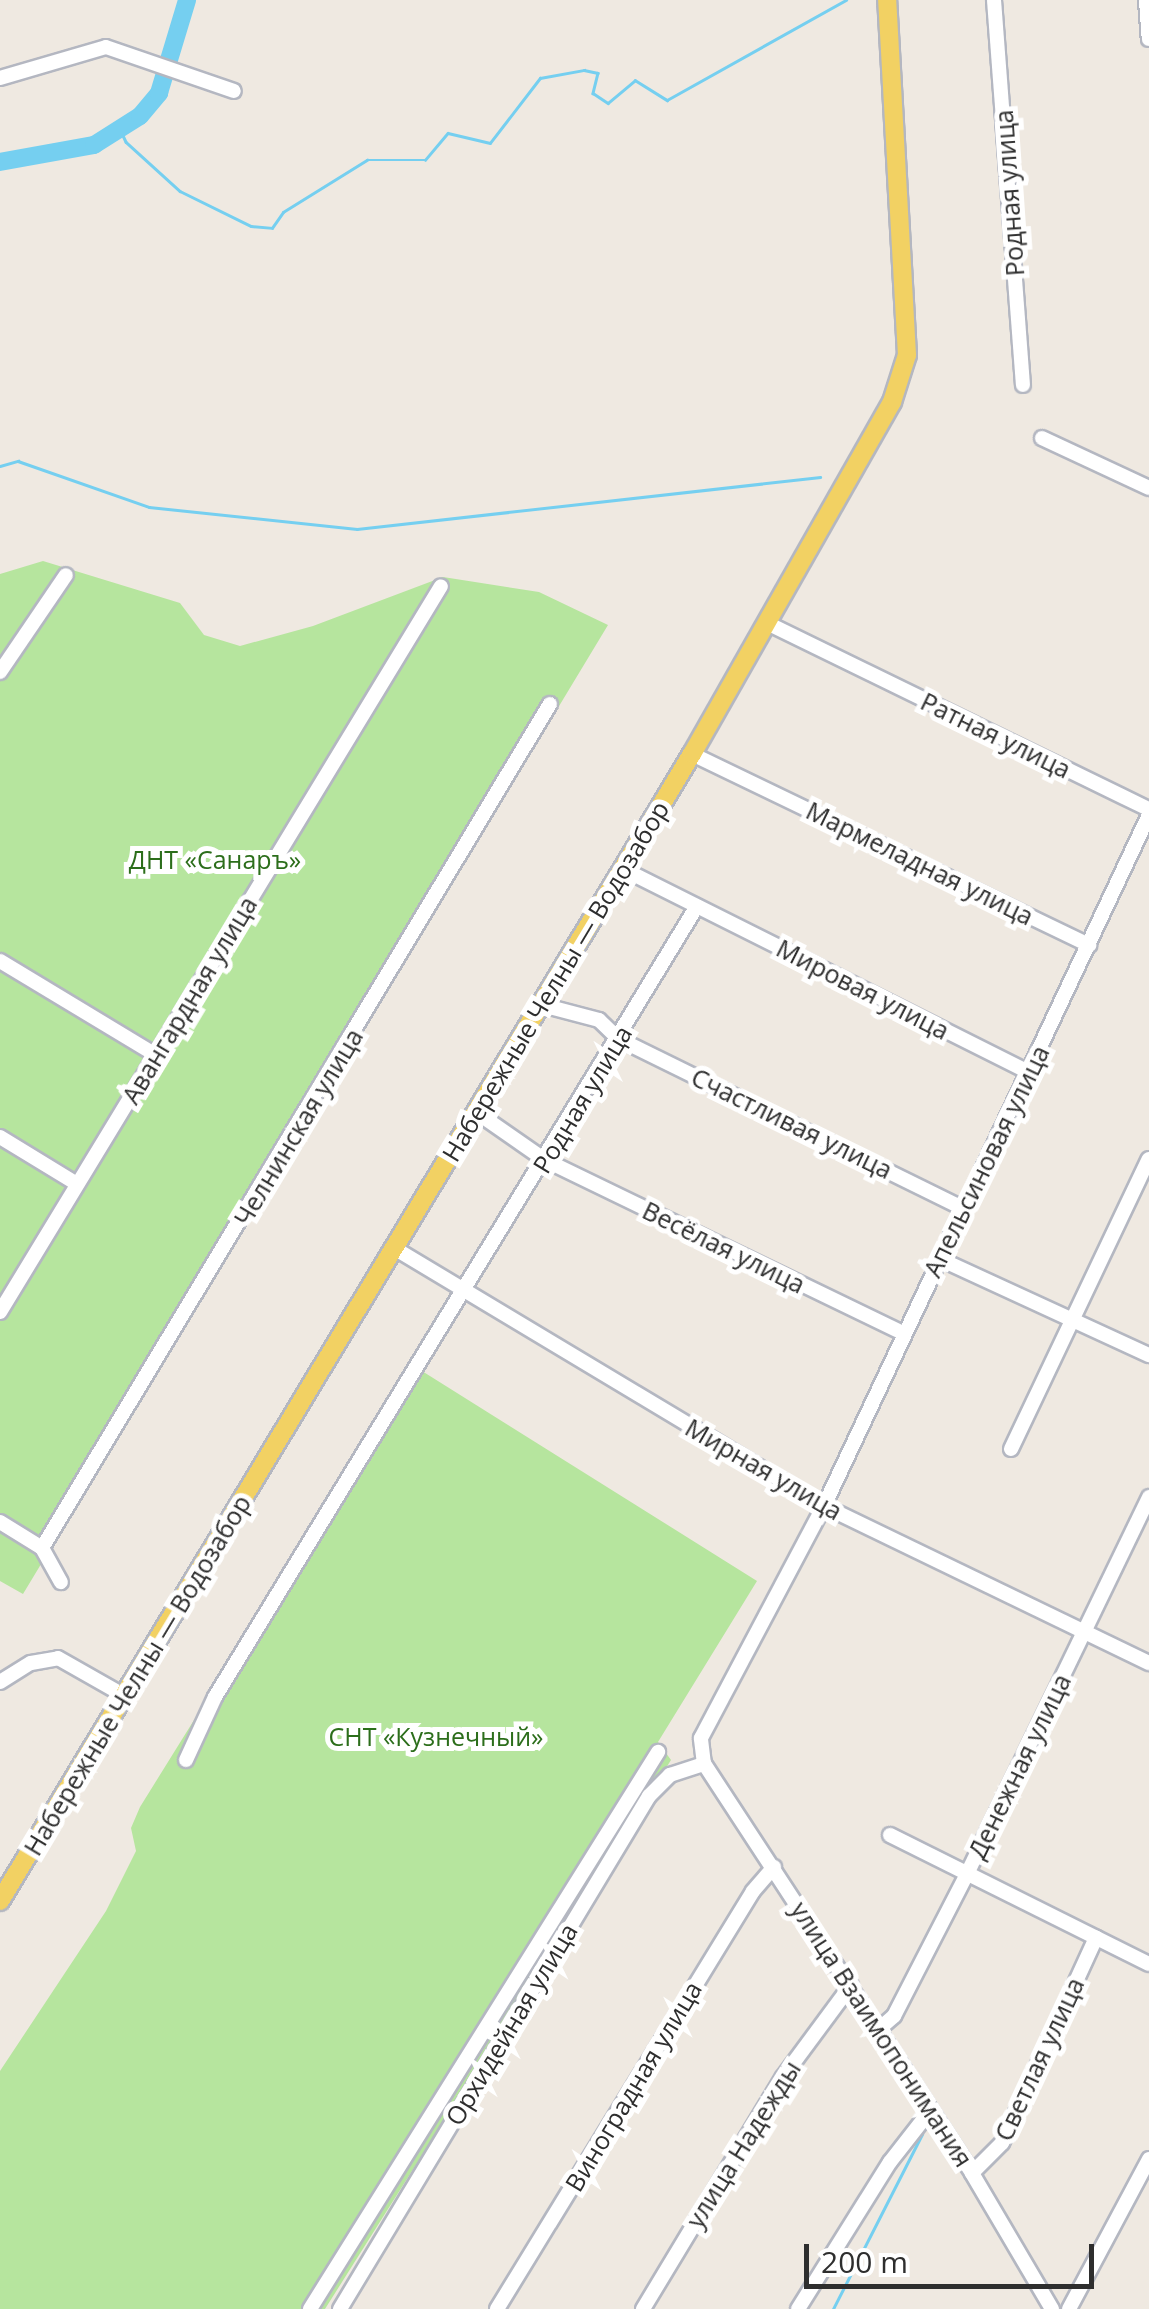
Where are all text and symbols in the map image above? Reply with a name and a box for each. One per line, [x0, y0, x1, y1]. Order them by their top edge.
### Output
street label: Родная улица [988, 109, 1030, 277]
street label: Ратная улица [916, 686, 1076, 784]
street label: Набережные Челны — Водозабор [435, 795, 675, 1167]
street label: Мармеладная улица [802, 795, 1038, 931]
park label: ДНТ «Санаръ» [129, 844, 301, 874]
street label: Авангардная улица [115, 891, 263, 1109]
street label: Мировая улица [772, 933, 954, 1045]
street label: Родная улица [526, 1020, 638, 1178]
street label: Челнинская улица [227, 1023, 369, 1231]
street label: Апельсиновая улица [917, 1040, 1055, 1282]
street label: Счастливая улица [687, 1061, 897, 1185]
street label: Весёлая улица [638, 1195, 810, 1299]
street label: Мирная улица [680, 1412, 848, 1526]
street label: Набережные Челны — Водозабор [17, 1489, 257, 1861]
street label: Денежная улица [961, 1669, 1077, 1863]
park label: СНТ «Кузнечный» [328, 1721, 544, 1751]
street label: улица Взаимопонимания [785, 1896, 979, 2172]
street label: Орхидейная улица [439, 1918, 583, 2130]
street label: Светлая улица [988, 1973, 1090, 2145]
street label: Виноградная улица [558, 1976, 708, 2196]
street label: улица Надежды [680, 2055, 806, 2233]
scale bar [809, 2224, 1099, 2286]
text: 200 m [821, 2241, 908, 2282]

